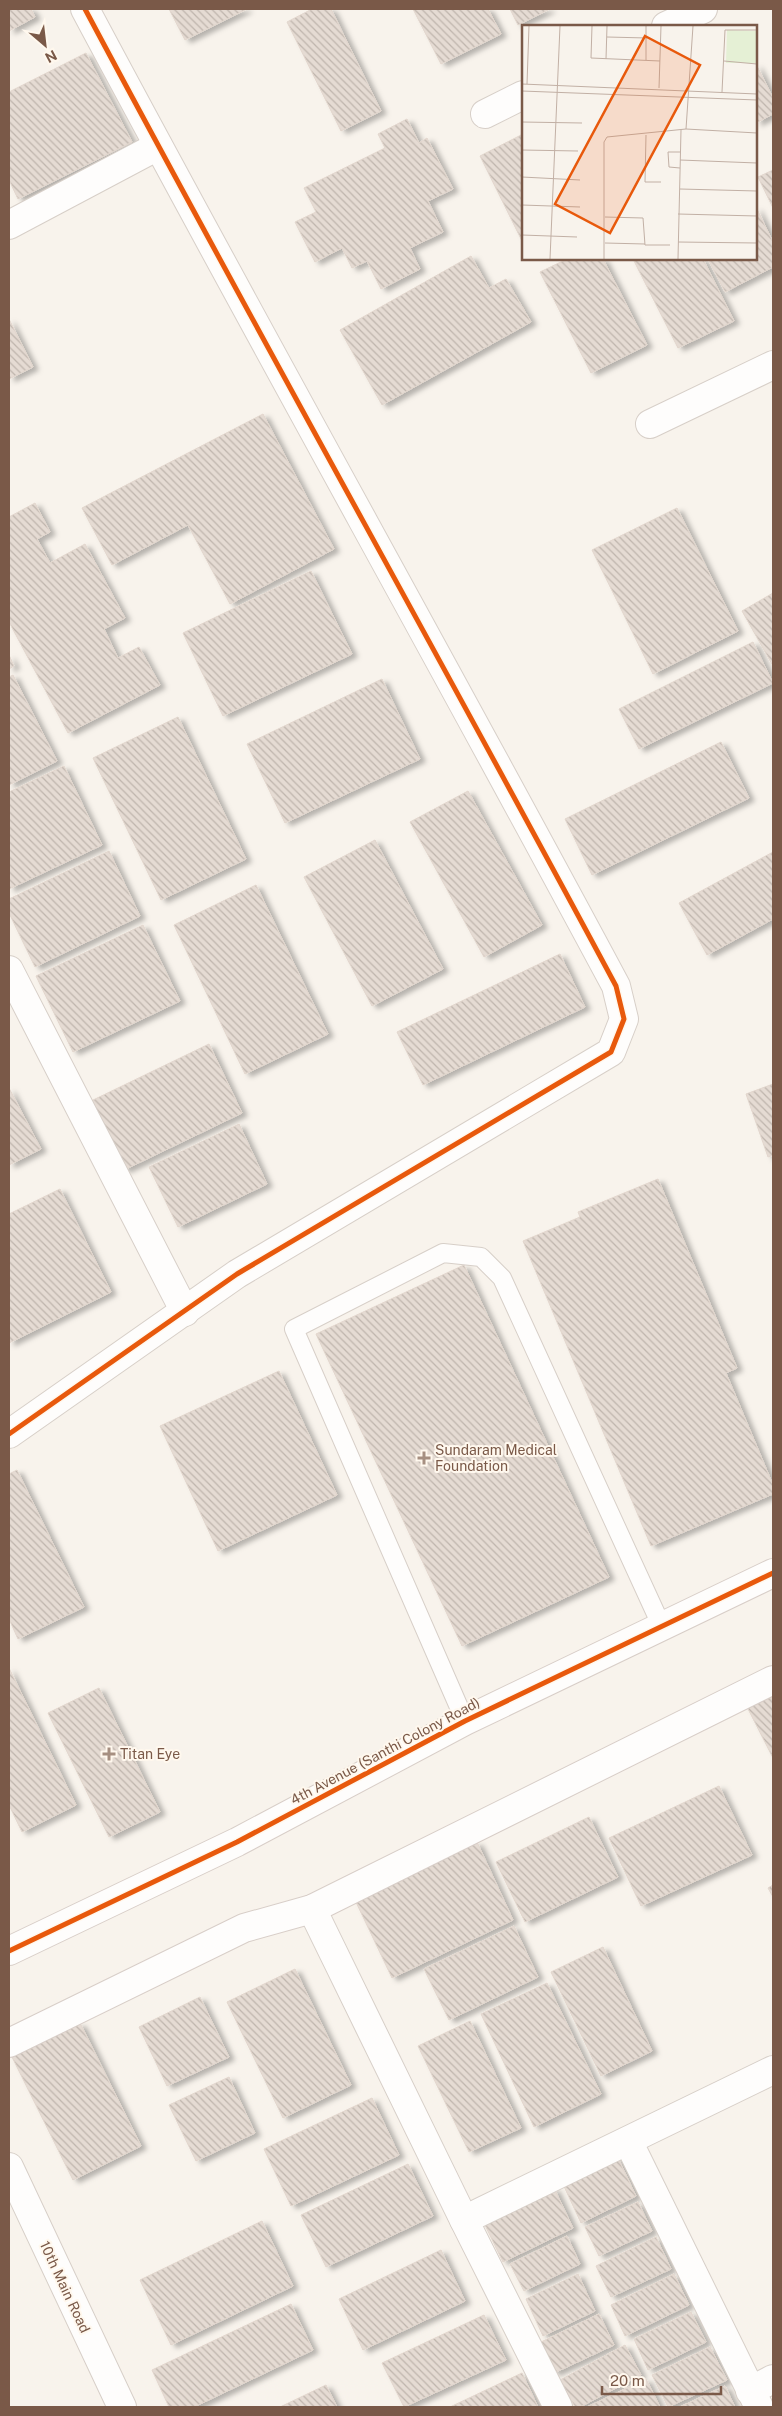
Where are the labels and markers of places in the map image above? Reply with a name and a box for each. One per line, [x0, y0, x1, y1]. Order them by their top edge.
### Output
place label: Sundaram Medical Foundation [435, 1442, 557, 1474]
marker: Sundaram Medical Foundation [417, 1451, 431, 1465]
place label: Titan Eye [120, 1746, 180, 1762]
marker: Titan Eye [102, 1747, 116, 1761]

